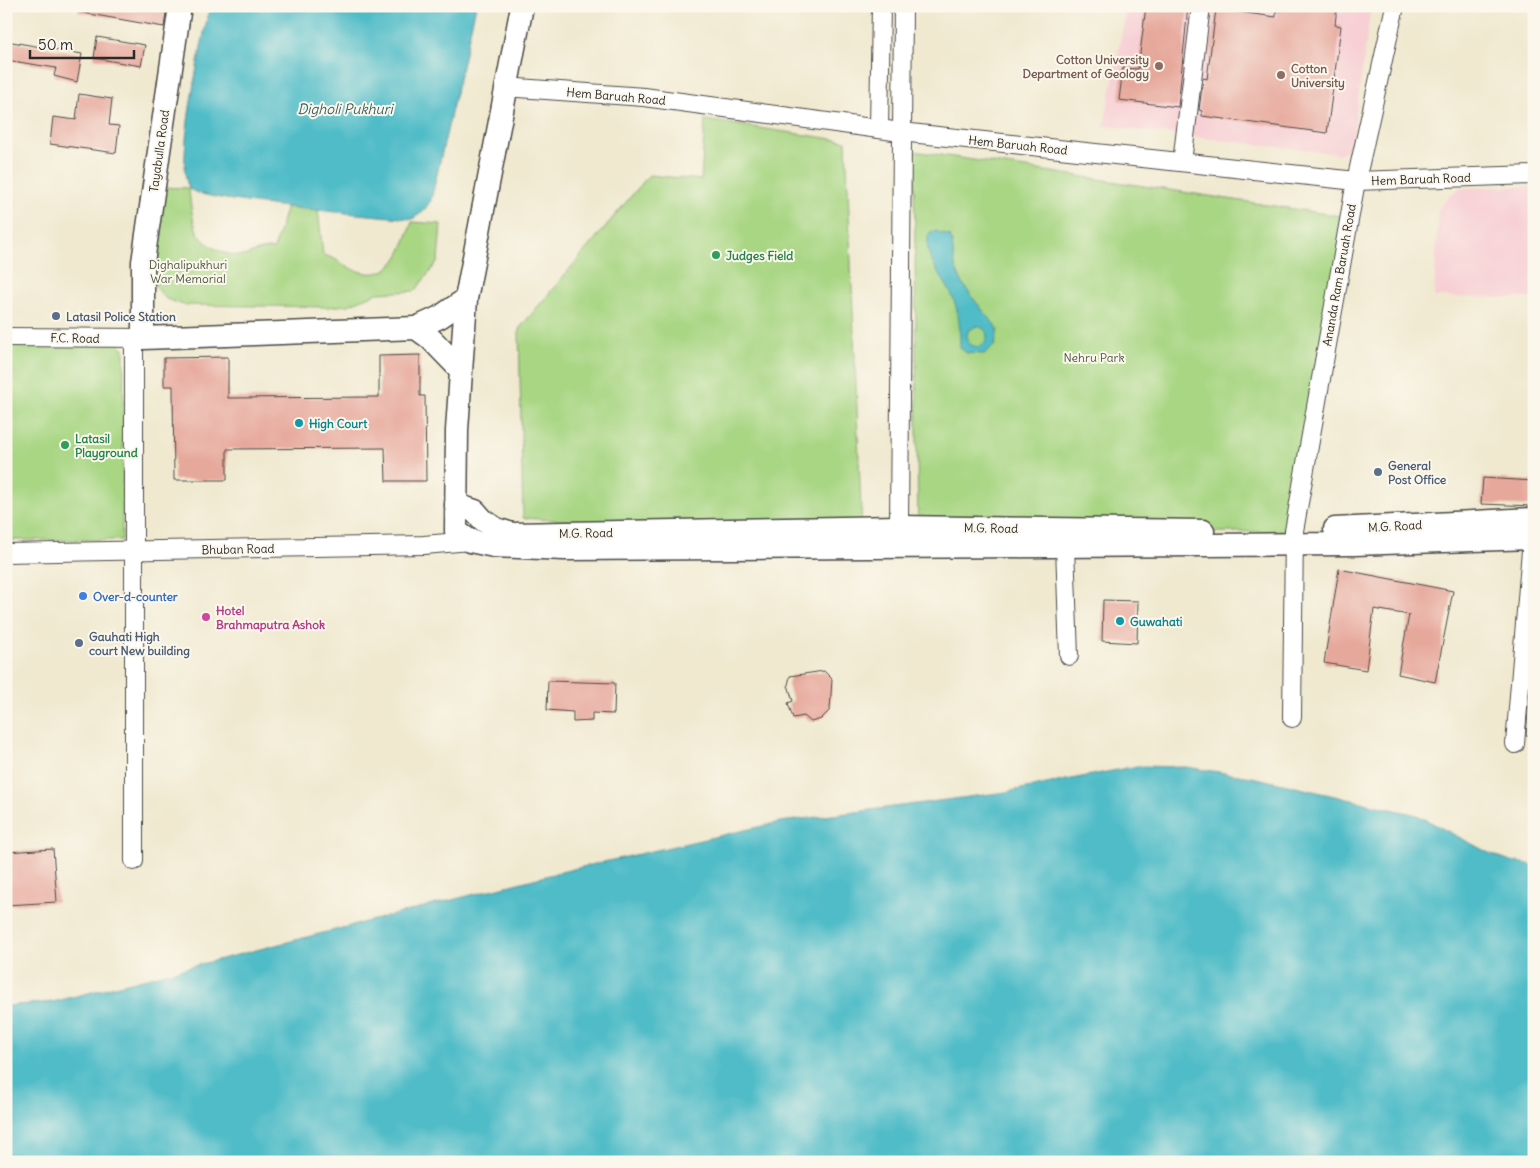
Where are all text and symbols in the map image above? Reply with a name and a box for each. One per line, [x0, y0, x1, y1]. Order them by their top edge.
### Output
scale bar [30, 28, 134, 60]
text: 50 m [38, 35, 73, 54]
place label: Cotton University Department of Geology [1022, 52, 1149, 82]
marker: Cotton University Department of Geology [1153, 60, 1165, 72]
place label: Cotton University [1291, 61, 1345, 91]
marker: Cotton University [1275, 69, 1287, 81]
street label: Hem Baruah Road [566, 84, 666, 108]
water label: Digholi Pukhuri [297, 100, 394, 118]
street label: Tayabulla Road [146, 109, 172, 193]
street label: Hem Baruah Road [968, 132, 1068, 158]
street label: Hem Baruah Road [1371, 170, 1471, 188]
street label: Ananda Ram Baruah Road [1319, 203, 1359, 347]
place label: Judges Field [726, 248, 793, 264]
marker: Judges Field [710, 249, 722, 261]
park label: Dighalipukhuri War Memorial [149, 257, 227, 286]
place label: Latasil Police Station [66, 309, 176, 324]
marker: Latasil Police Station [50, 310, 62, 322]
street label: F.C. Road [50, 330, 100, 346]
park label: Nehru Park [1063, 350, 1125, 365]
place label: High Court [309, 416, 368, 432]
marker: High Court [293, 417, 305, 429]
place label: Latasil Playground [75, 431, 138, 461]
marker: Latasil Playground [59, 439, 71, 451]
place label: General Post Office [1388, 458, 1447, 487]
marker: General Post Office [1372, 466, 1384, 478]
street label: M.G. Road [1368, 517, 1422, 535]
street label: M.G. Road [964, 520, 1018, 536]
street label: M.G. Road [559, 525, 613, 541]
street label: Bhuban Road [201, 541, 275, 557]
place label: Over-d-counter [93, 589, 178, 604]
marker: Over-d-counter [77, 590, 89, 602]
place label: Hotel Brahmaputra Ashok [216, 603, 325, 633]
marker: Hotel Brahmaputra Ashok [200, 611, 212, 623]
place label: Guwahati [1130, 614, 1183, 629]
marker: Guwahati [1114, 615, 1126, 627]
place label: Gauhati High court New building [89, 629, 190, 659]
marker: Gauhati High court New building [73, 637, 85, 649]

